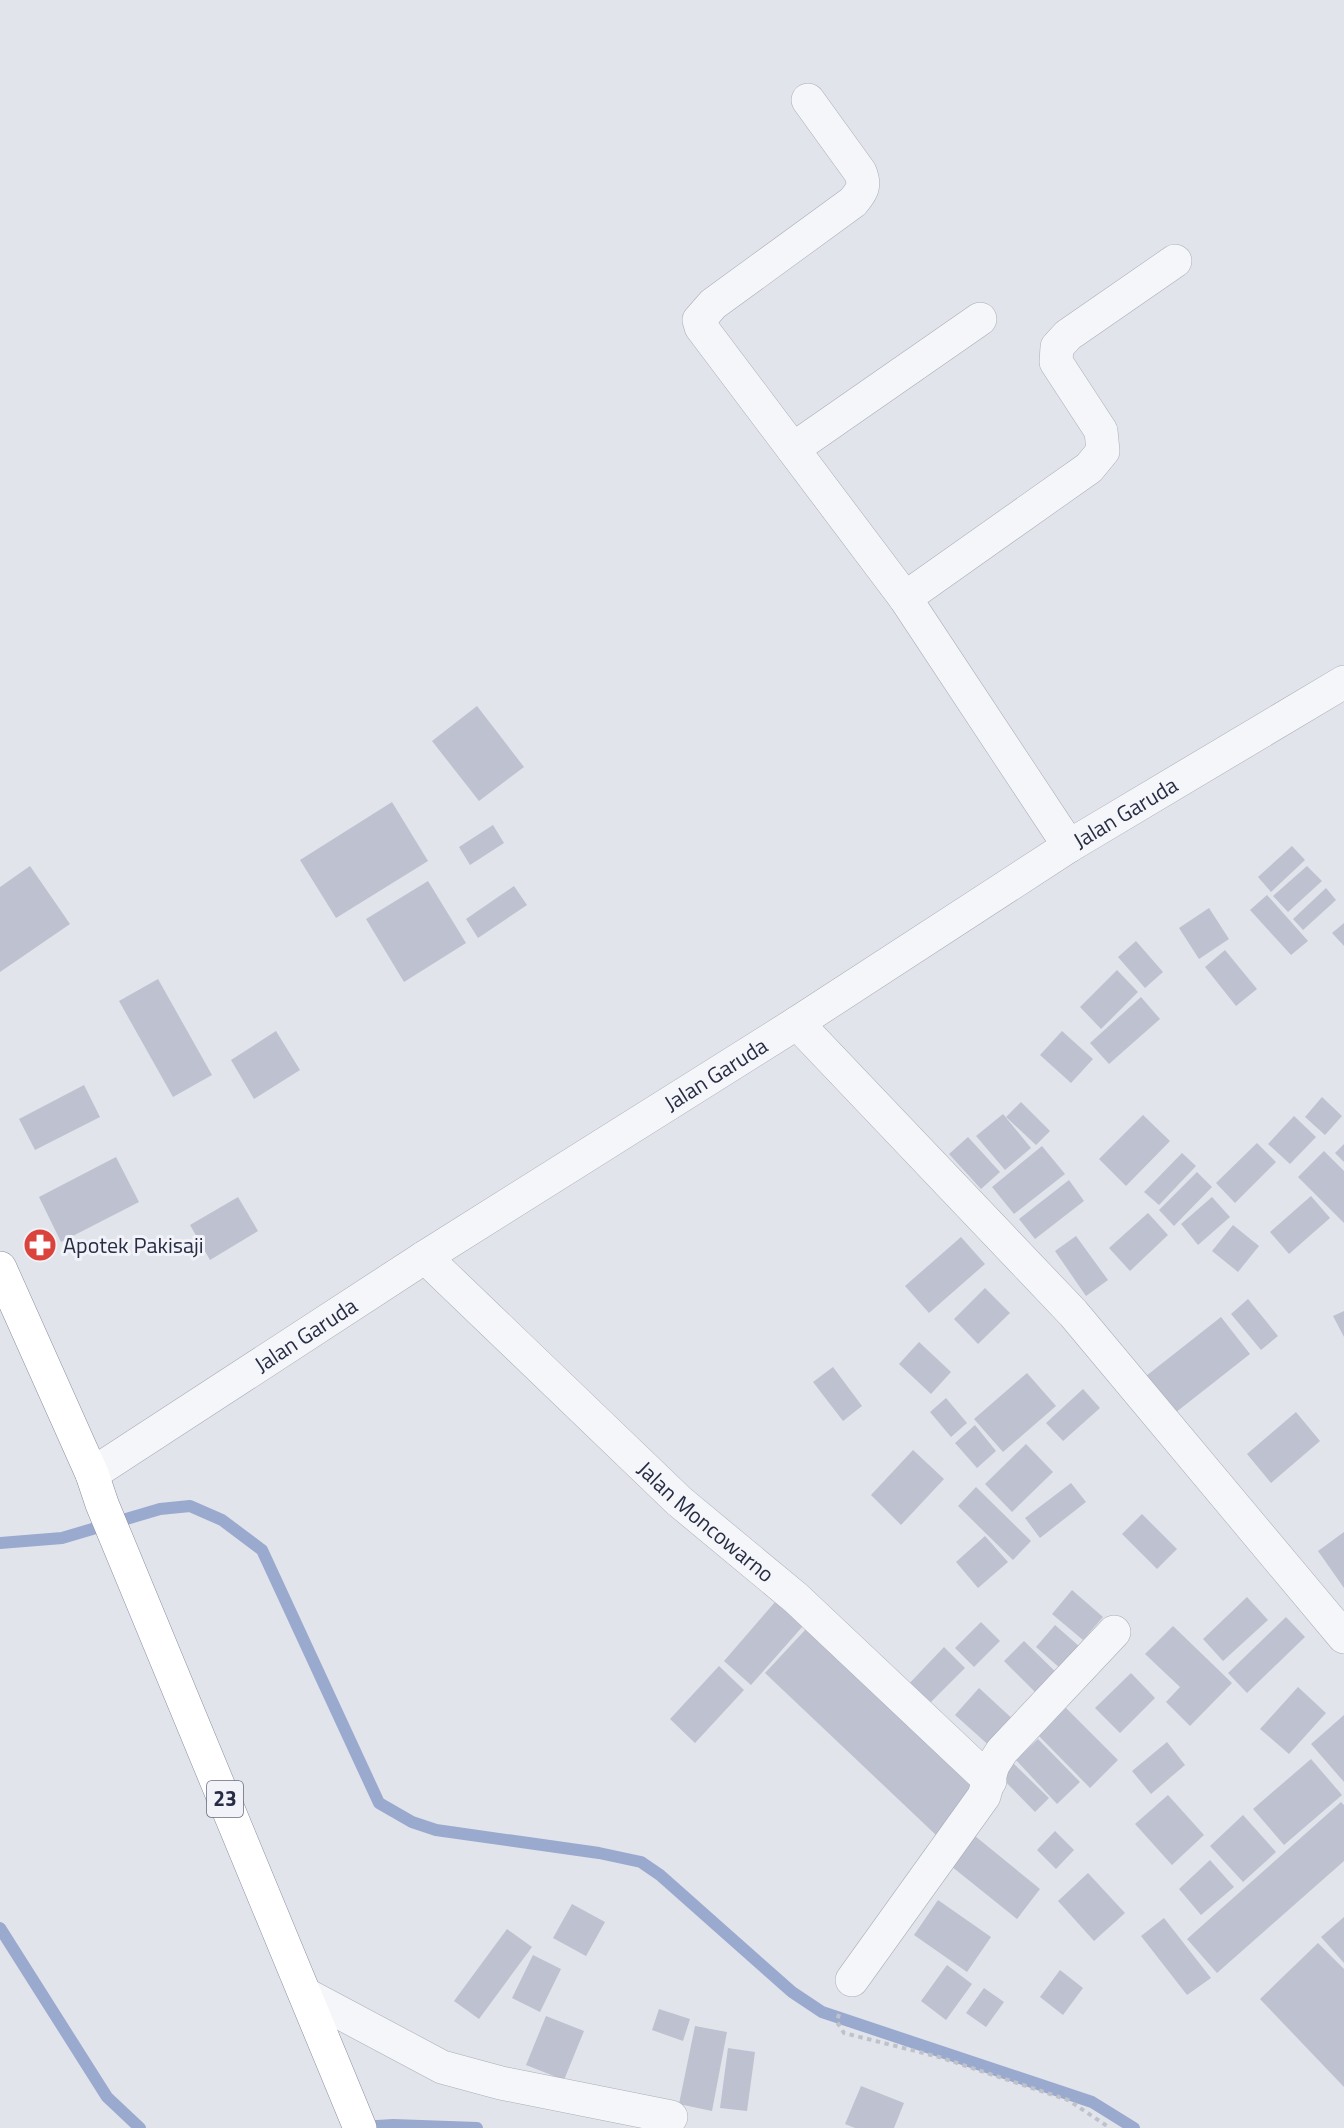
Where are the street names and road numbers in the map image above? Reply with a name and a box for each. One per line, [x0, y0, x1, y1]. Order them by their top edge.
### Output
street label: Jalan Garuda [1066, 768, 1184, 857]
street label: Jalan Garuda [657, 1029, 774, 1120]
street label: Jalan Garuda [247, 1289, 364, 1381]
street label: Jalan Moncowarno [630, 1453, 782, 1590]
road number: 23 [207, 1781, 243, 1817]

